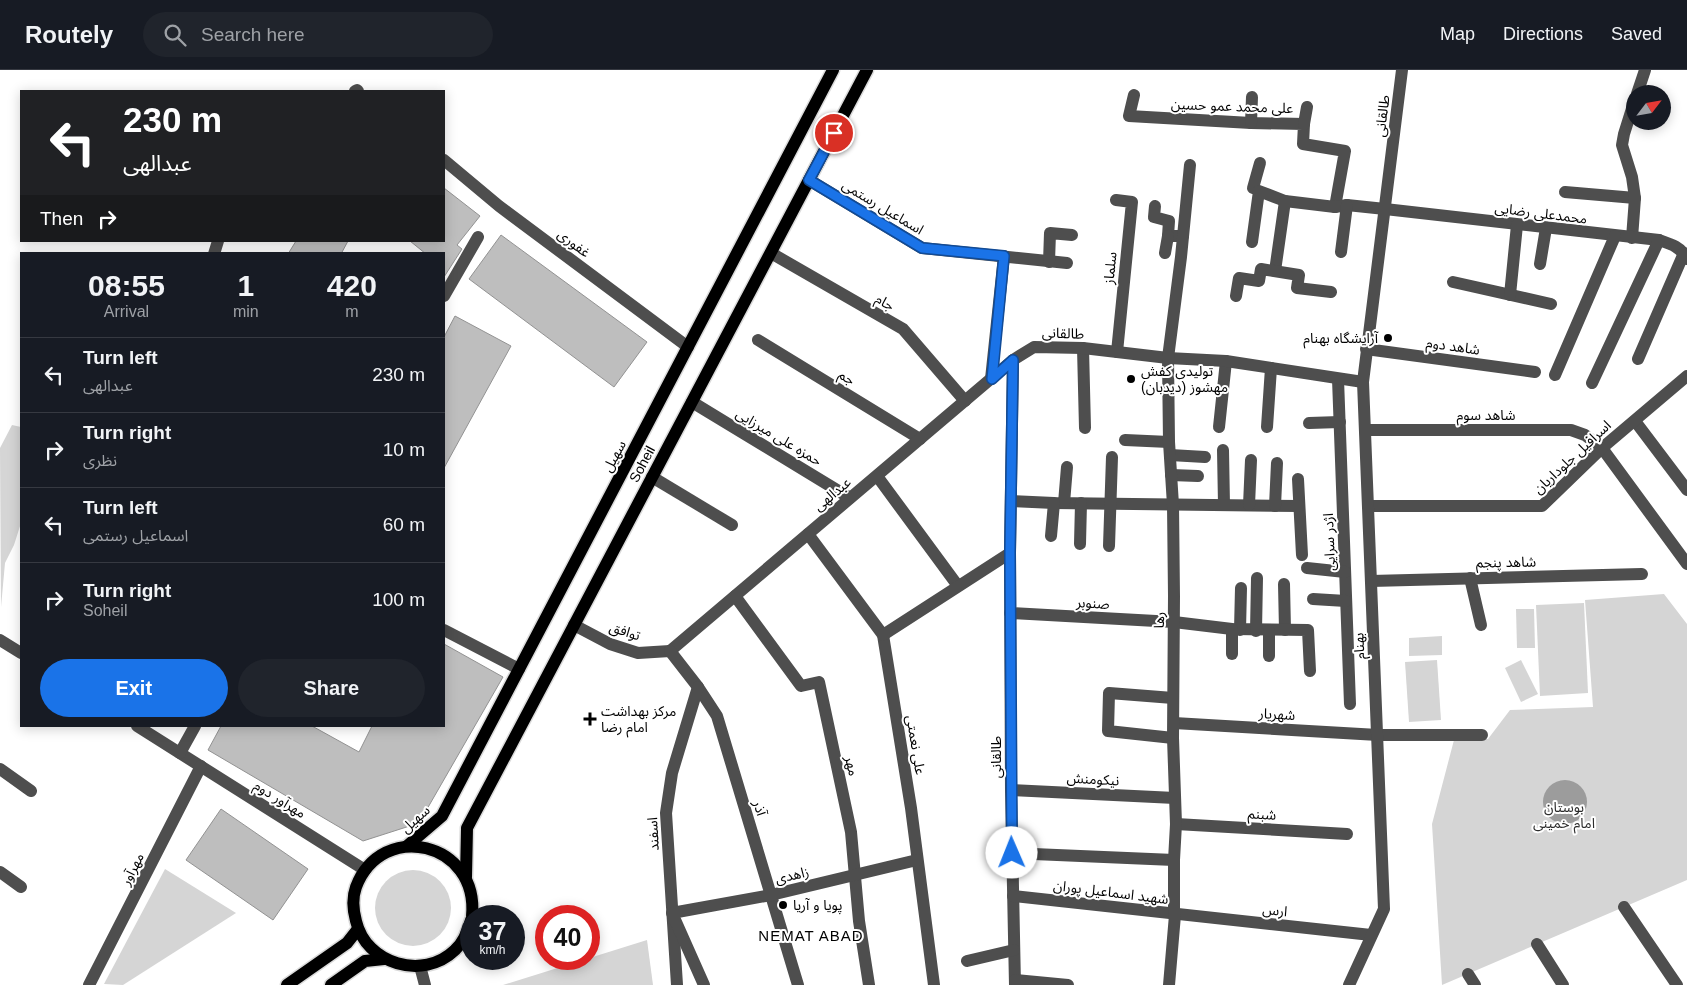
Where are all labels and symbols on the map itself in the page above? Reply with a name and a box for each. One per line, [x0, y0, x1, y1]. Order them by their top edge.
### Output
north arrow [1626, 85, 1671, 130]
street label: طالقانی [1371, 94, 1394, 138]
street label: علی محمد عمو حسین [1171, 96, 1293, 117]
pin [813, 112, 855, 154]
street label: اسماعیل رستمی [839, 176, 927, 238]
street label: محمدعلی رضایی [1494, 199, 1588, 228]
street label: غفوری [554, 226, 593, 261]
street label: سلماز [1100, 251, 1121, 286]
street label: جام [871, 290, 897, 316]
street label: طالقانی [1042, 324, 1084, 343]
place label: آرایشگاه بهنام [1303, 330, 1379, 349]
marker: آرایشگاه بهنام [1382, 332, 1394, 344]
street label: شاهد دوم [1425, 334, 1481, 361]
place label: تولیدی کفش مهشوز (دیدبان) [1141, 363, 1228, 396]
street label: جم [834, 366, 858, 391]
marker: تولیدی کفش مهشوز (دیدبان) [1125, 373, 1137, 385]
street label: حمزه علی میرزایی [733, 405, 825, 470]
street label: شاهد سوم [1457, 407, 1515, 426]
street label: اسرافیل جلوداریان [1530, 417, 1615, 498]
street label: سهیل [599, 437, 630, 475]
street label: Soheil [626, 443, 658, 485]
street label: عبدالهی [810, 474, 855, 515]
street label: اژدر سرایی [1320, 513, 1339, 571]
street label: شاهد پنجم [1476, 553, 1536, 574]
street label: صنوبر [1075, 594, 1110, 613]
street label: رها [1151, 612, 1168, 629]
street label: توافق [607, 618, 643, 645]
street label: بهنام [1350, 632, 1371, 660]
place label: مرکز بهداشت امام رضا [601, 703, 676, 738]
street label: شهریار [1257, 705, 1296, 724]
marker: مرکز بهداشت امام رضا [583, 712, 597, 726]
street label: علی نعمتی [902, 714, 929, 776]
street label: طالقانی [988, 736, 1005, 778]
street label: مهر [841, 754, 862, 778]
street label: نیکومنش [1066, 770, 1120, 789]
street label: مهرآور دوم [250, 777, 309, 824]
street label: آذر [749, 797, 770, 819]
park label: بوستان امام خمینی [1533, 799, 1595, 834]
street label: سهیل [397, 802, 433, 837]
street label: شبنم [1247, 805, 1277, 826]
street label: اسفند [644, 817, 662, 851]
position arrow [985, 826, 1037, 878]
street label: مهرآور [117, 850, 148, 889]
street label: زاهدی [774, 863, 811, 888]
street label: شهید اسماعیل پوران [1052, 877, 1170, 909]
place label: پویا و آریا [793, 897, 842, 915]
marker: پویا و آریا [777, 899, 789, 911]
street label: ارس [1262, 901, 1288, 920]
speed limit sign: 40 [535, 905, 600, 970]
district label: NEMAT ABAD [758, 927, 864, 944]

